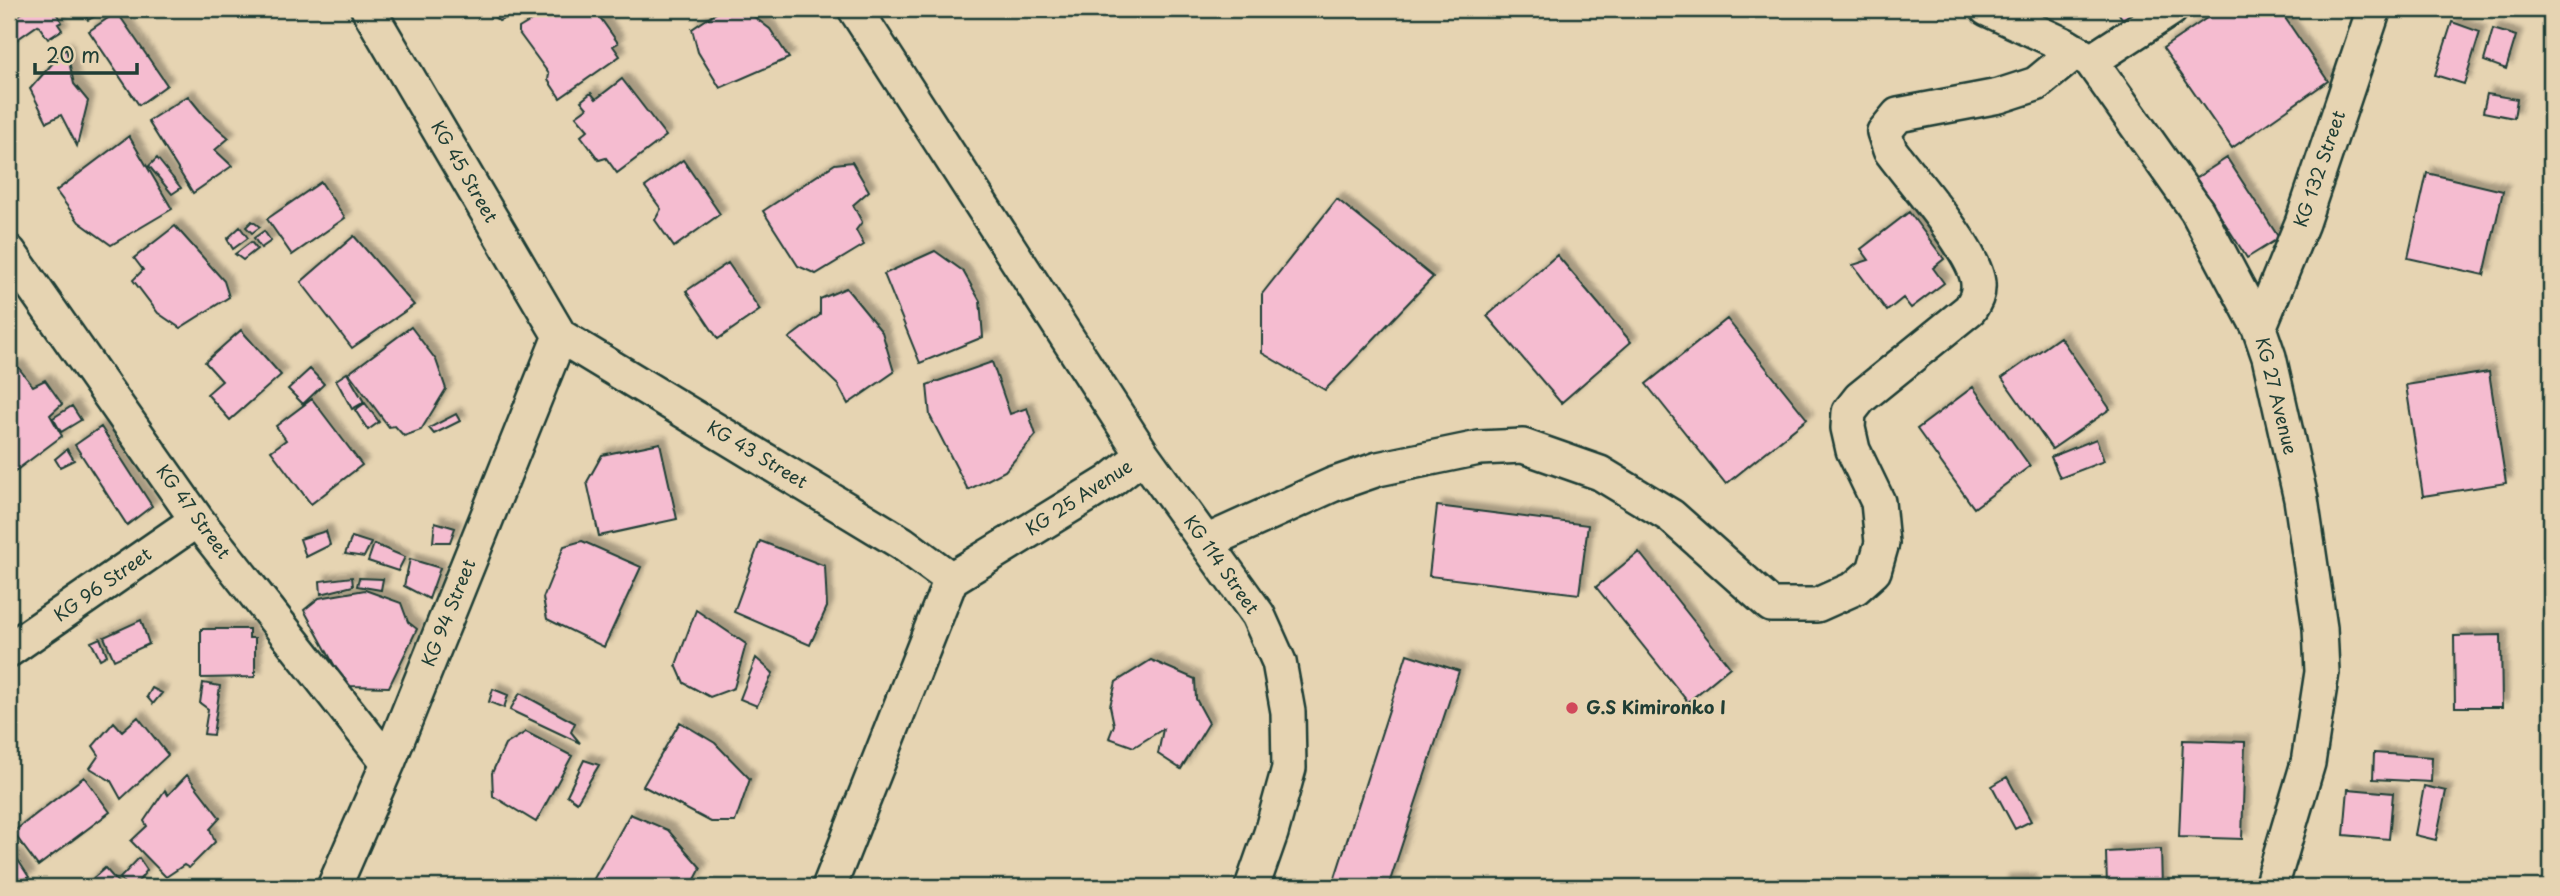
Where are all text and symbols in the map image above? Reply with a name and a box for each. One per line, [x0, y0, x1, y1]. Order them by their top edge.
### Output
scale bar [35, 32, 136, 76]
text: 20 m [46, 38, 100, 70]
street label: KG 132 Street [2286, 106, 2351, 231]
street label: KG 45 Street [425, 115, 505, 227]
street label: KG 27 Avenue [2250, 334, 2305, 457]
street label: KG 43 Street [702, 413, 813, 494]
street label: KG 25 Avenue [1019, 452, 1137, 542]
street label: KG 47 Street [151, 458, 238, 564]
street label: KG 114 Street [1178, 509, 1266, 619]
street label: KG 96 Street [48, 540, 156, 627]
street label: KG 94 Street [414, 555, 481, 670]
place label: G.S Kimironko I [1586, 693, 1726, 720]
marker: G.S Kimironko I [1564, 700, 1580, 716]

